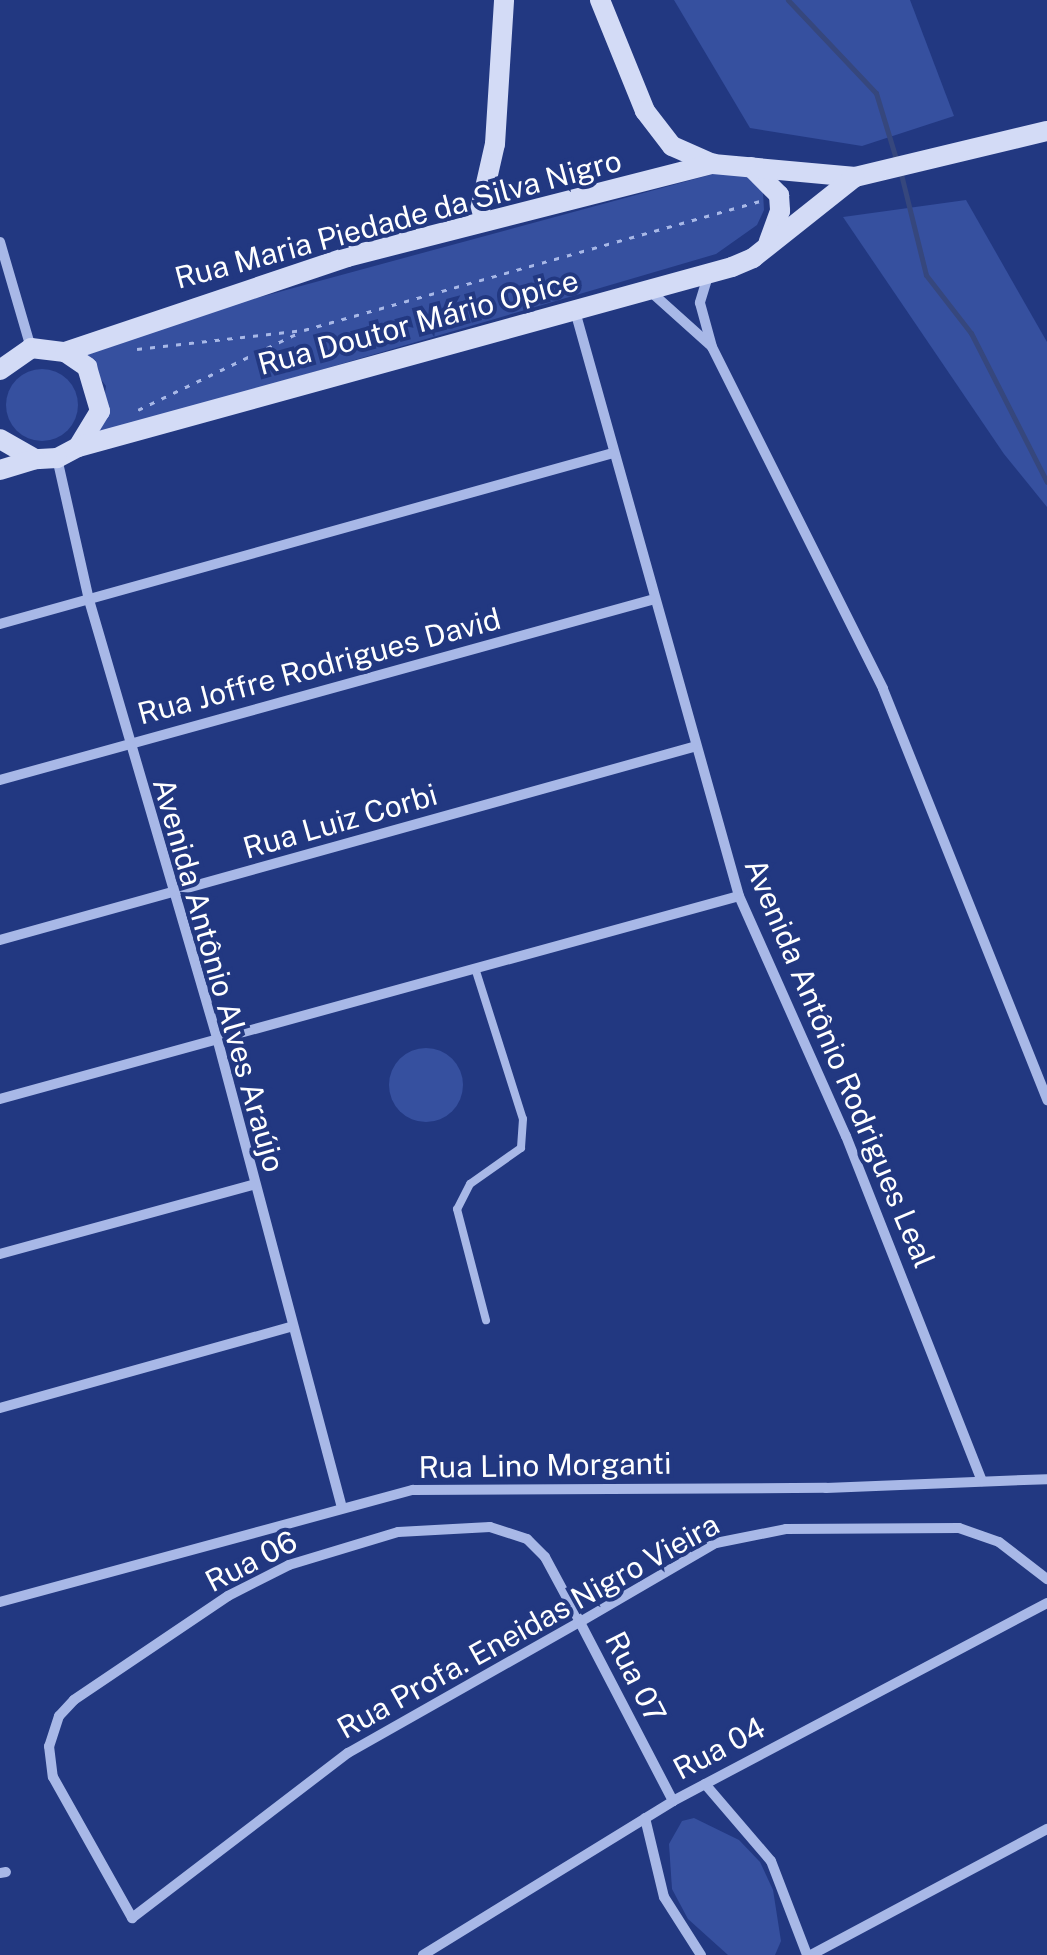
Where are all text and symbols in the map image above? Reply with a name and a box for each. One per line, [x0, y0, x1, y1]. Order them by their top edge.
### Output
street label: Rua Maria Piedade da Silva Nigro [171, 142, 625, 296]
street label: Rua Doutor Mário Opice [254, 262, 582, 382]
street label: Rua Joffre Rodrigues David [133, 600, 505, 732]
street label: Avenida Antônio Alves Araújo [145, 774, 293, 1176]
street label: Rua Luiz Corbi [239, 776, 441, 866]
street label: Avenida Antônio Rodrigues Leal [737, 853, 943, 1273]
street label: Rua Lino Morganti [418, 1445, 672, 1485]
street label: Rua Profa. Eneidas Nigro Vieira [330, 1506, 726, 1746]
street label: Rua 06 [199, 1523, 303, 1599]
street label: Rua 07 [598, 1626, 674, 1728]
street label: Rua 04 [667, 1709, 771, 1787]

